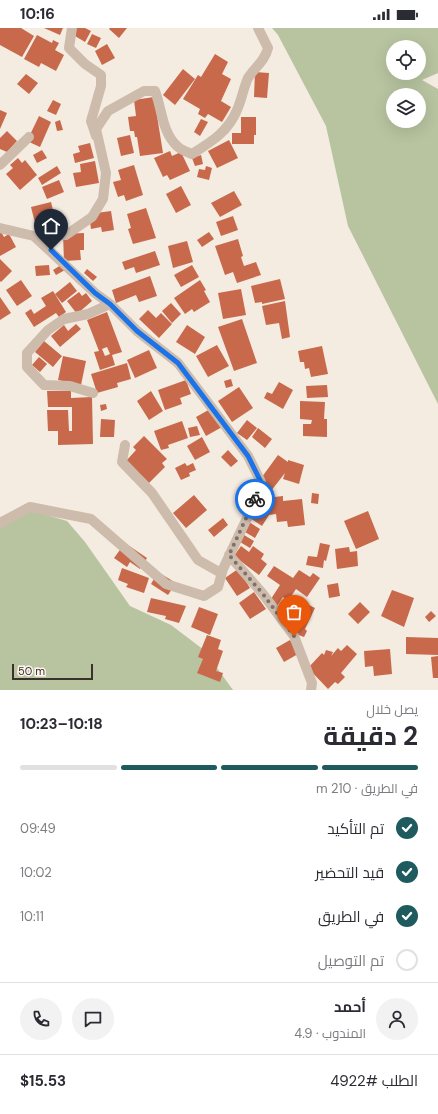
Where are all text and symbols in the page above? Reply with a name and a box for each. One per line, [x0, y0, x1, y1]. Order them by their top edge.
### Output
text: 10:16 [20, 4, 55, 24]
map controls [386, 40, 426, 128]
button: locate [386, 40, 426, 80]
button: layers [386, 88, 426, 128]
pin [34, 209, 68, 250]
icon: home [40, 215, 62, 237]
courier [235, 479, 275, 519]
icon: bike [244, 488, 266, 510]
pin [277, 595, 311, 636]
icon: bag [283, 601, 305, 623]
scale bar [12, 662, 93, 681]
text: 50 m [18, 664, 45, 678]
text: يصل خلال [366, 701, 418, 718]
text: 10:18–10:23 [20, 714, 103, 734]
text: 2 دقيقة [323, 719, 418, 753]
text: في الطريق · 210 m [316, 780, 418, 797]
icon: check [396, 817, 418, 839]
text: تم التأكيد [327, 819, 384, 839]
text: 09:49 [20, 820, 56, 837]
icon: check [396, 861, 418, 883]
text: قيد التحضير [315, 863, 384, 883]
text: 10:02 [20, 864, 52, 881]
icon: check [396, 905, 418, 927]
text: في الطريق [318, 907, 384, 927]
text: 10:11 [20, 908, 44, 925]
text: تم التوصيل [318, 951, 384, 971]
text: أحمد [334, 997, 366, 1017]
button: phone [20, 998, 62, 1040]
button: chat [72, 998, 114, 1040]
button: person [376, 998, 418, 1040]
text: المندوب · 4.9 [294, 1025, 366, 1042]
text: $15.53 [20, 1071, 66, 1091]
text: الطلب #4922 [330, 1071, 418, 1091]

